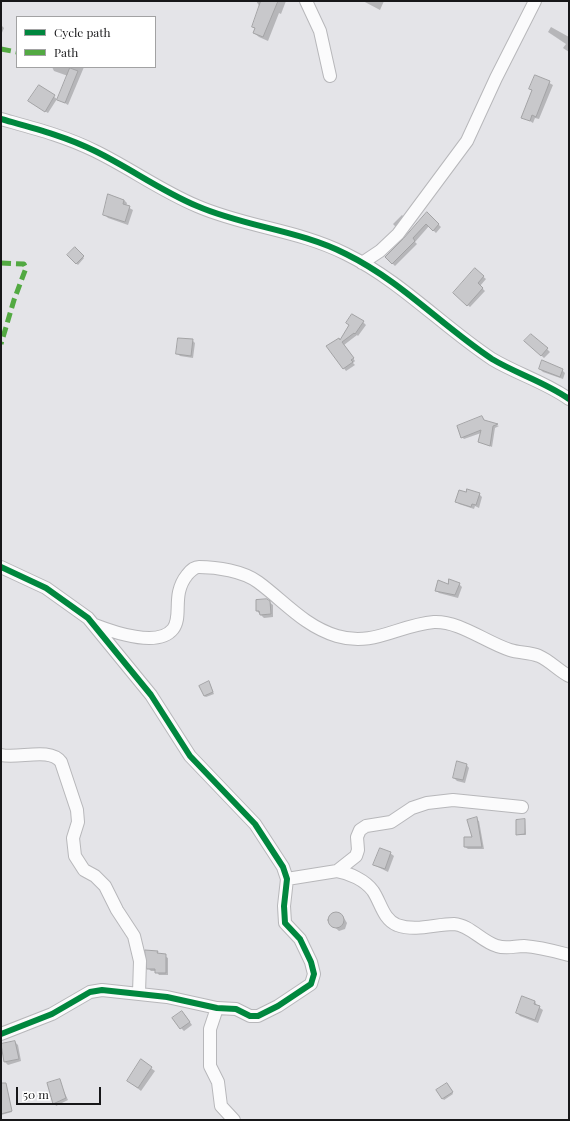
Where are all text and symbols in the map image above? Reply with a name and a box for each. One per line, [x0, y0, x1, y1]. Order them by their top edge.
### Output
legend [16, 16, 156, 68]
text: Cycle path [54, 24, 111, 40]
text: Path [54, 44, 78, 60]
scale bar [18, 1079, 103, 1105]
text: 50 m [23, 1086, 49, 1102]

